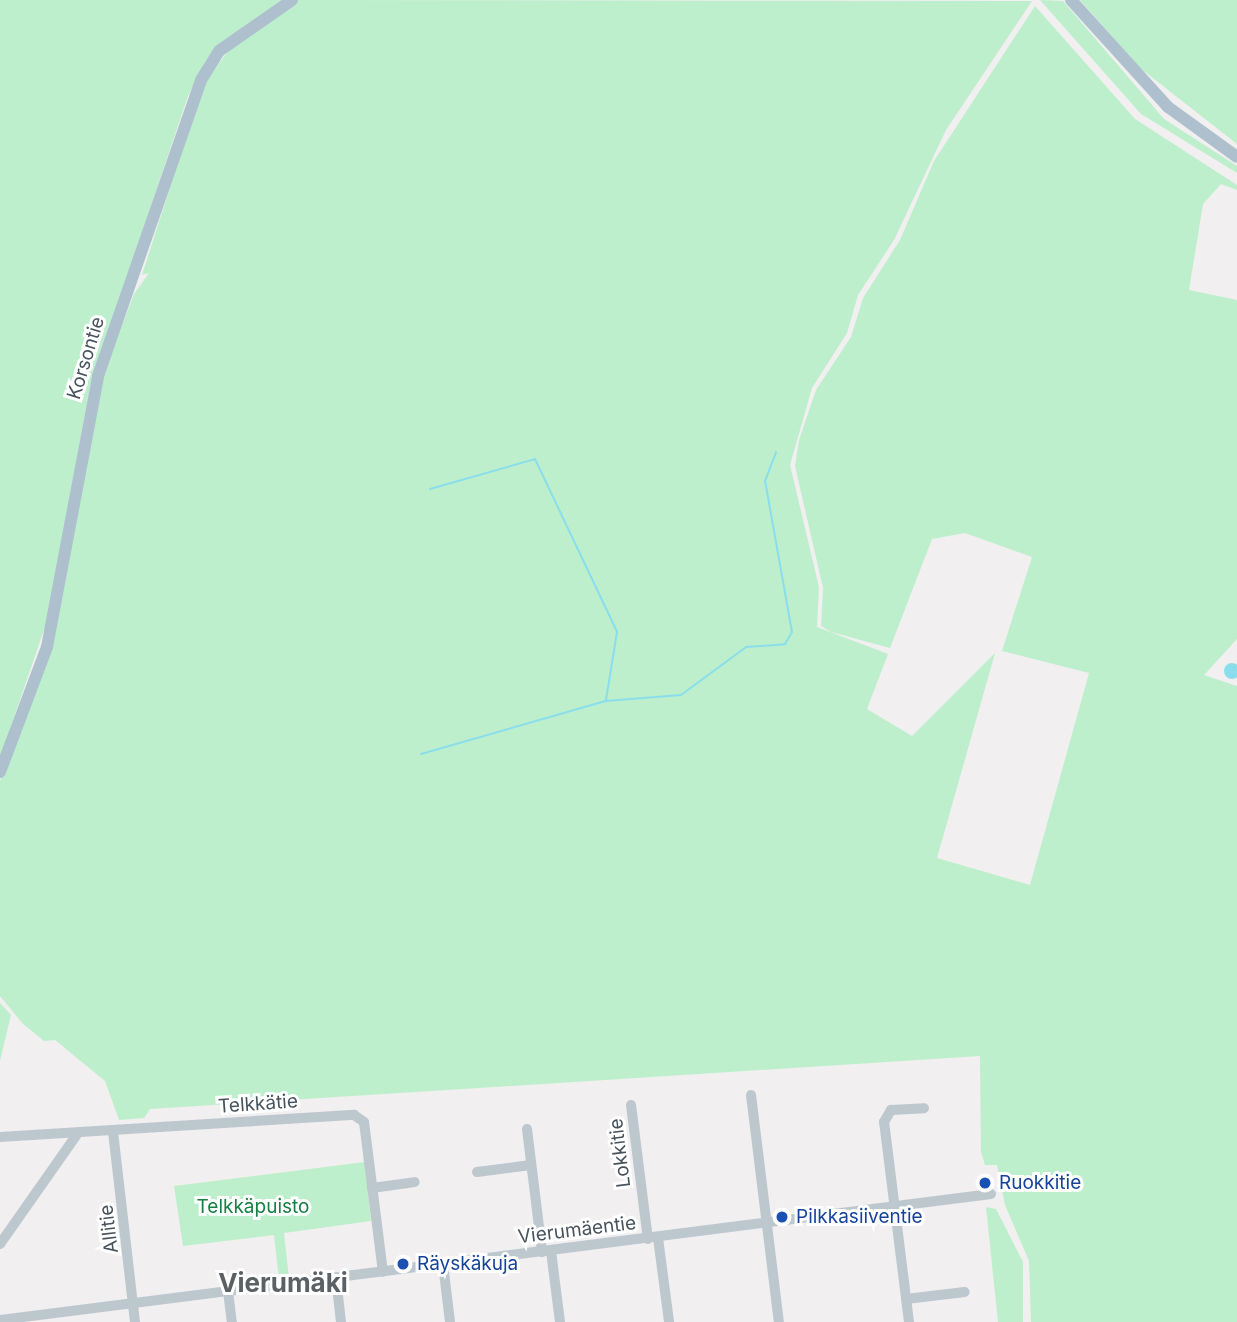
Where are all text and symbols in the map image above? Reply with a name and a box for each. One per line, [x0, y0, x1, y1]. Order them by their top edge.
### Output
street label: Korsontie [63, 314, 109, 402]
street label: Telkkätie [217, 1090, 299, 1118]
street label: Lokkitie [604, 1117, 636, 1189]
place label: Ruokkitie [999, 1172, 1081, 1194]
marker: Ruokkitie [977, 1175, 993, 1191]
park label: Telkkäpuisto [197, 1196, 309, 1218]
street label: Allitie [95, 1203, 123, 1255]
place label: Pilkkasiiventie [796, 1206, 923, 1228]
marker: Pilkkasiiventie [774, 1209, 790, 1225]
street label: Vierumäentie [517, 1211, 637, 1249]
place label: Räyskäkuja [417, 1253, 518, 1275]
marker: Räyskäkuja [395, 1256, 411, 1272]
district label: Vierumäki [218, 1267, 348, 1299]

